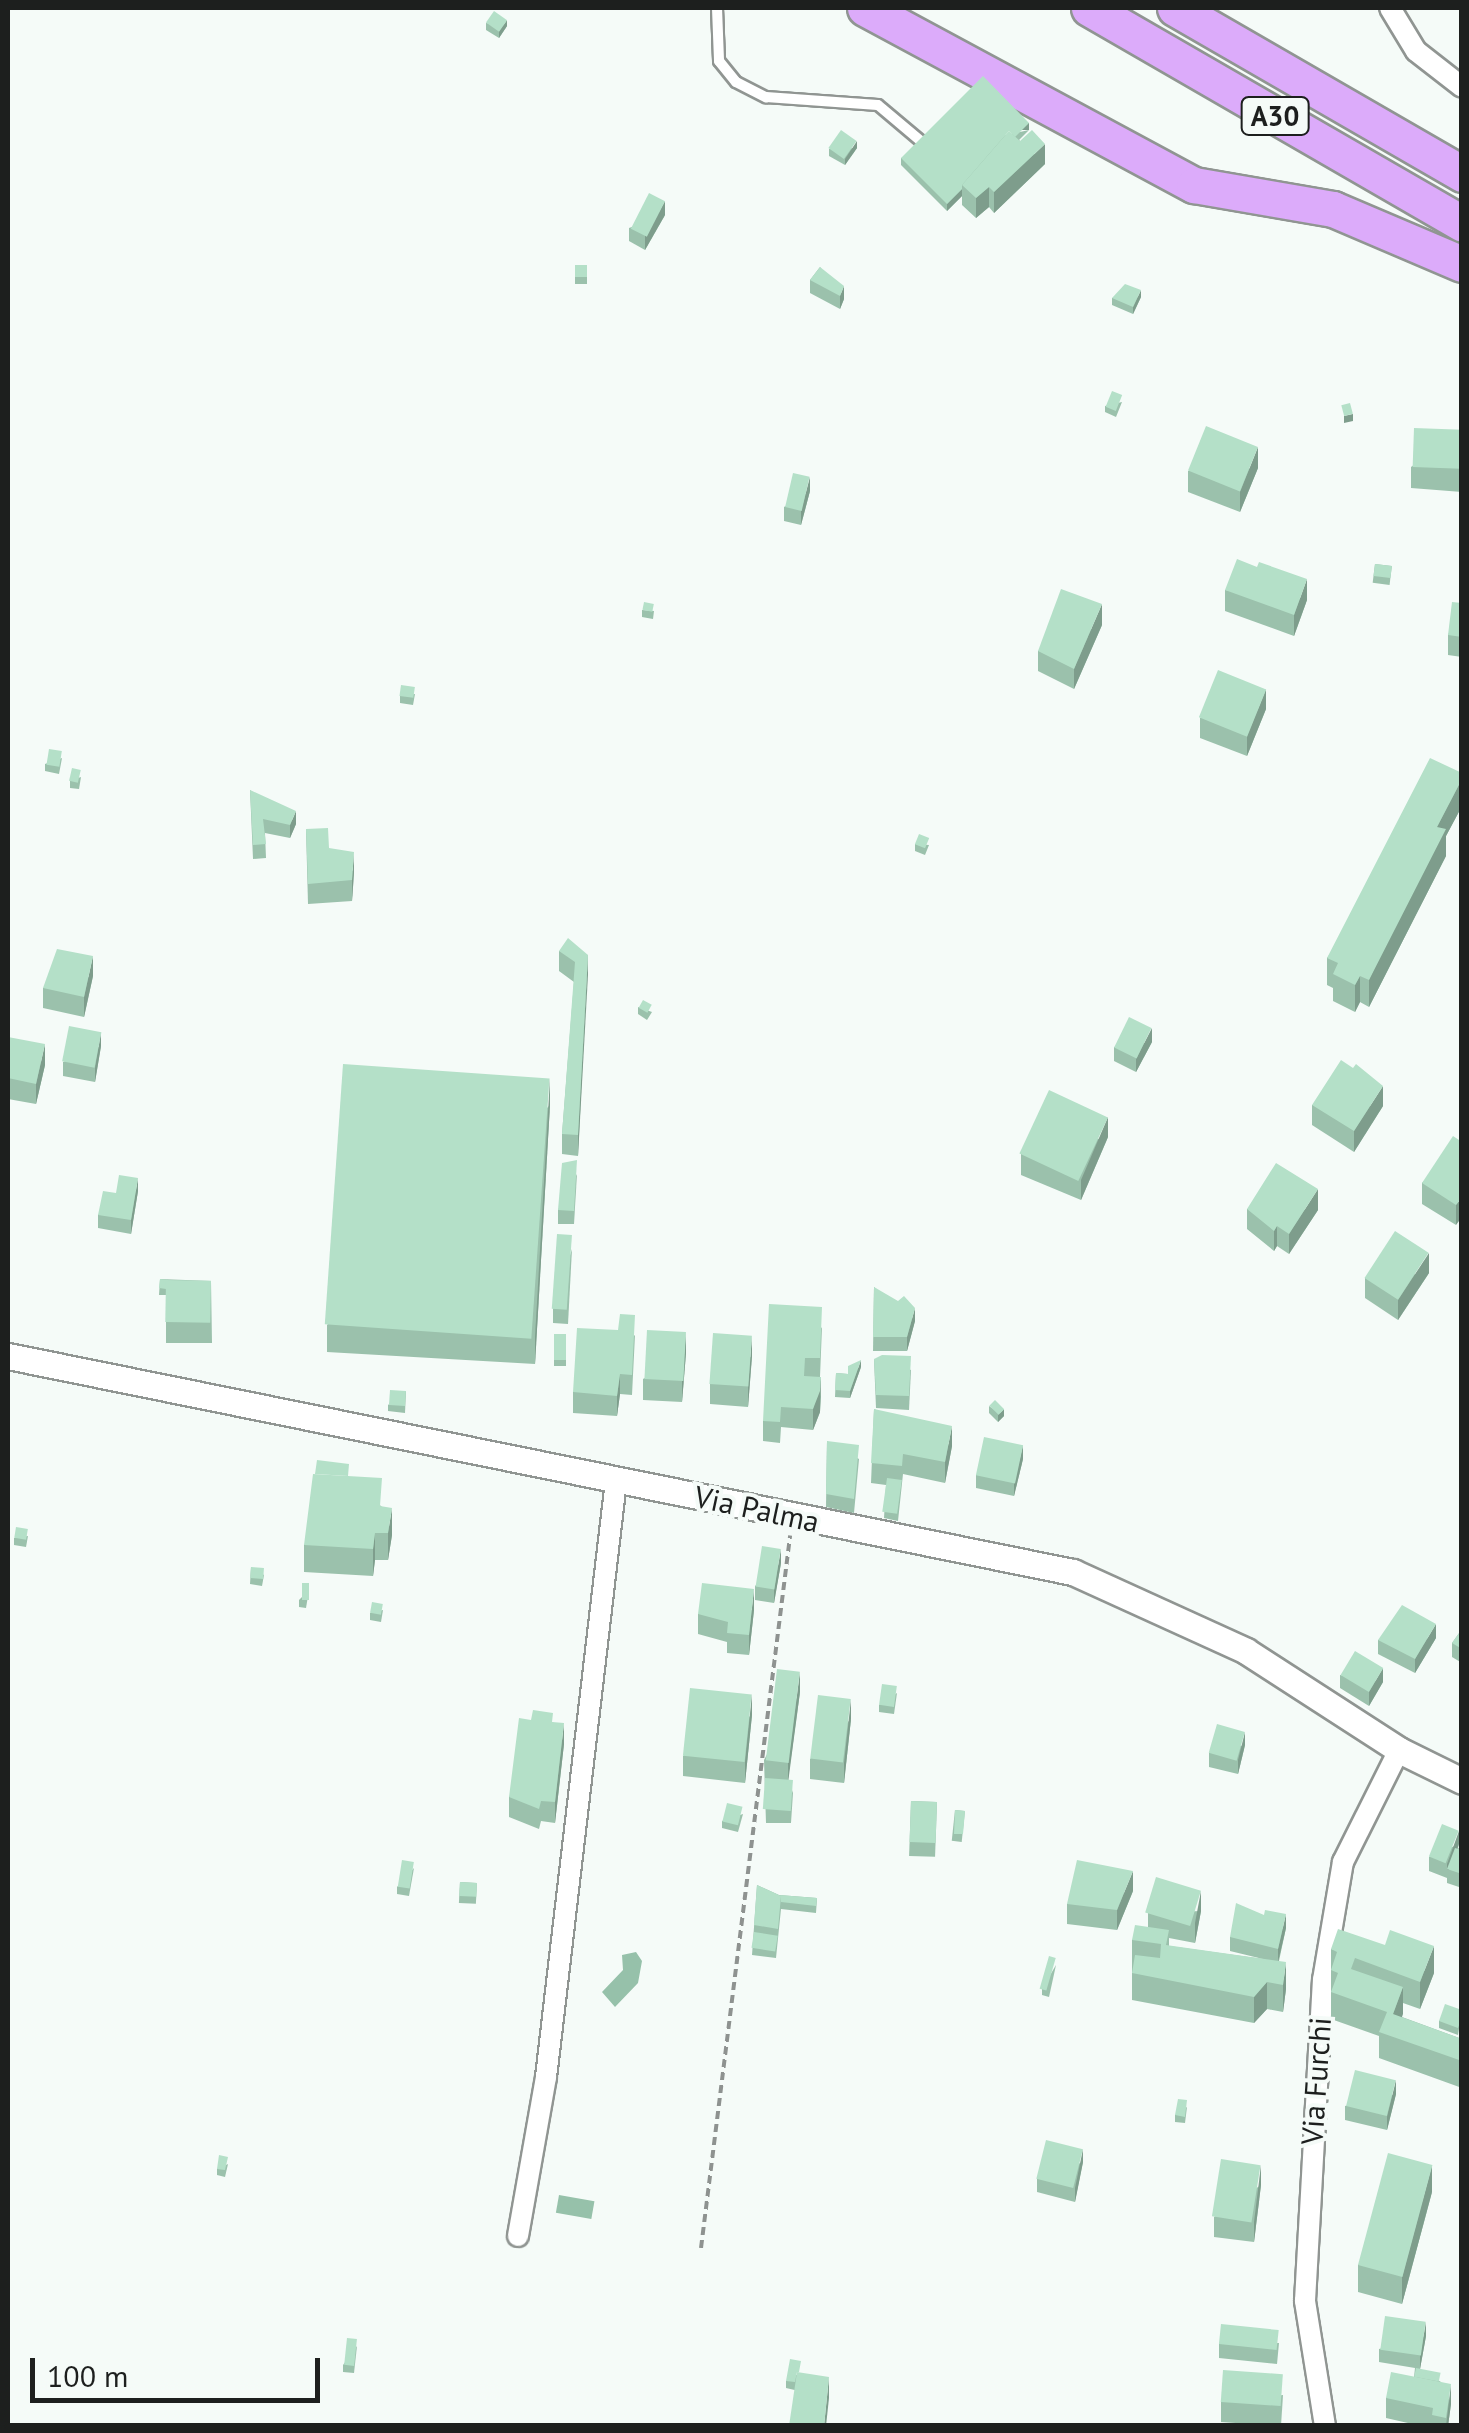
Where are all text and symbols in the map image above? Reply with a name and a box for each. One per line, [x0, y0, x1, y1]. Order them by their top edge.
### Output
road number: A30 [1240, 93, 1310, 139]
street label: Via Palma [691, 1478, 823, 1540]
street label: Via Furchi [1294, 2016, 1338, 2146]
scale bar [35, 2338, 325, 2400]
text: 100 m [47, 2356, 128, 2395]

